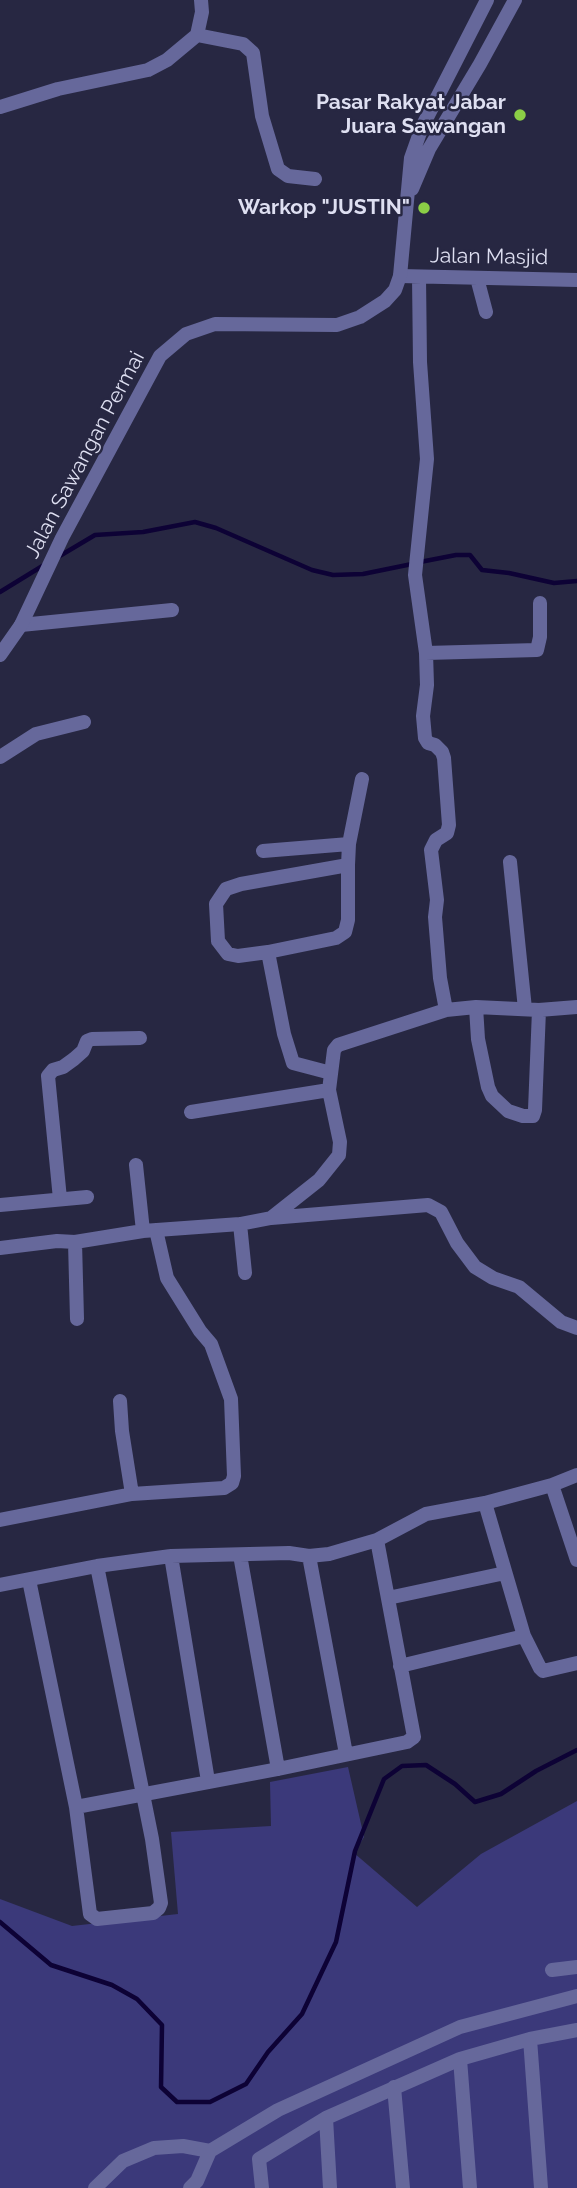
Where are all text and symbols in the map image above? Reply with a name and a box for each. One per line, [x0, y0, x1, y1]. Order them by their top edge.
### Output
place label: Pasar Rakyat Jabar Juara Sawangan [316, 90, 506, 140]
marker: Pasar Rakyat Jabar Juara Sawangan [512, 107, 528, 123]
place label: Warkop "JUSTIN" [238, 195, 410, 221]
marker: Warkop "JUSTIN" [416, 200, 432, 216]
street label: Jalan Masjid [430, 243, 548, 271]
street label: Jalan Sawangan Permai [20, 347, 150, 563]

